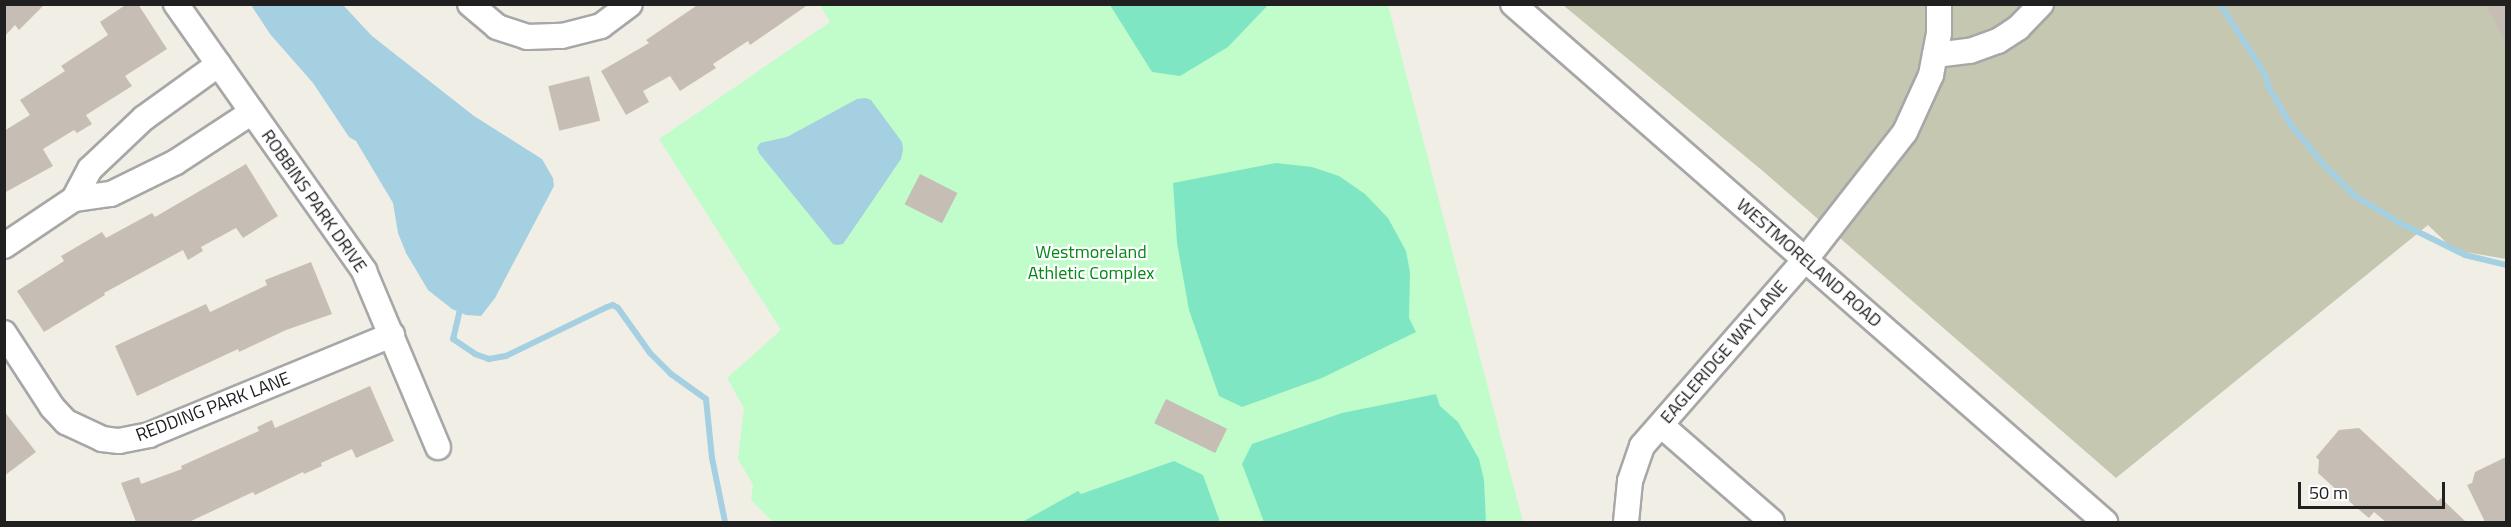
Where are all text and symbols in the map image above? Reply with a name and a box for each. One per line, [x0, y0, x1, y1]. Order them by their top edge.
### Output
street label: ROBBINS PARK DRIVE [257, 126, 371, 276]
street label: WESTMORELAND ROAD [1732, 194, 1886, 332]
park label: Westmoreland Athletic Complex [1028, 242, 1154, 284]
street label: EAGLERIDGE WAY LANE [1656, 276, 1792, 428]
street label: REDDING PARK LANE [133, 368, 293, 446]
scale bar [2301, 470, 2448, 508]
text: 50 m [2309, 479, 2348, 506]

